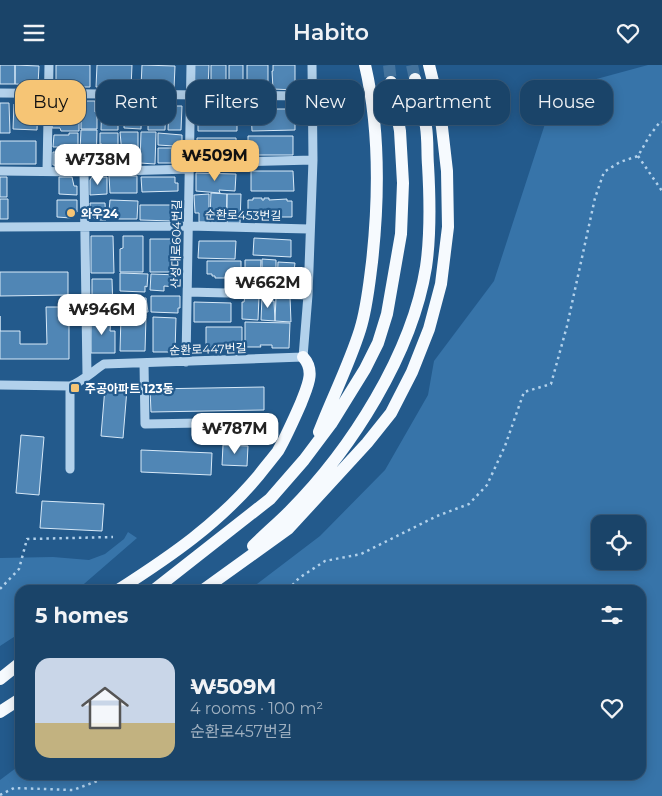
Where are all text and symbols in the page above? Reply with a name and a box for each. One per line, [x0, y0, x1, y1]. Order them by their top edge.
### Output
icon: menu [20, 19, 48, 47]
text: Habito [293, 19, 369, 46]
icon: heart [614, 19, 642, 47]
chip: Buy [15, 80, 86, 125]
chip: Rent [96, 80, 176, 125]
chip: Filters [186, 80, 276, 125]
chip: New [286, 80, 364, 125]
chip: Apartment [374, 80, 510, 125]
chip: House [520, 80, 613, 125]
pin: ₩509M [180, 139, 250, 182]
pin: ₩738M [63, 143, 133, 186]
text: ₩509M [182, 146, 248, 165]
text: ₩738M [66, 150, 130, 169]
street label: 산성대로604번길 [168, 199, 184, 289]
place label: 와우24 [81, 206, 119, 221]
marker: 와우24 [65, 207, 77, 219]
street label: 순환로453번길 [205, 207, 281, 223]
pin: ₩662M [233, 267, 303, 309]
text: ₩662M [235, 273, 301, 292]
pin: ₩946M [67, 293, 137, 336]
text: ₩946M [69, 300, 135, 319]
street label: 순환로447번길 [169, 340, 247, 358]
place label: 주공아파트 123동 [85, 381, 174, 396]
marker: 주공아파트 123동 [69, 382, 81, 394]
pin: ₩787M [200, 413, 270, 455]
text: ₩787M [202, 419, 268, 438]
map controls [591, 515, 646, 570]
button: locate [591, 515, 646, 570]
icon: filters [598, 601, 626, 629]
text: 5 homes [35, 603, 128, 628]
text: ₩509M [190, 674, 276, 699]
icon: home [75, 678, 135, 738]
icon: heart [598, 694, 626, 722]
text: 4 rooms · 100 m² [190, 699, 323, 718]
text: 순환로457번길 [190, 722, 292, 741]

